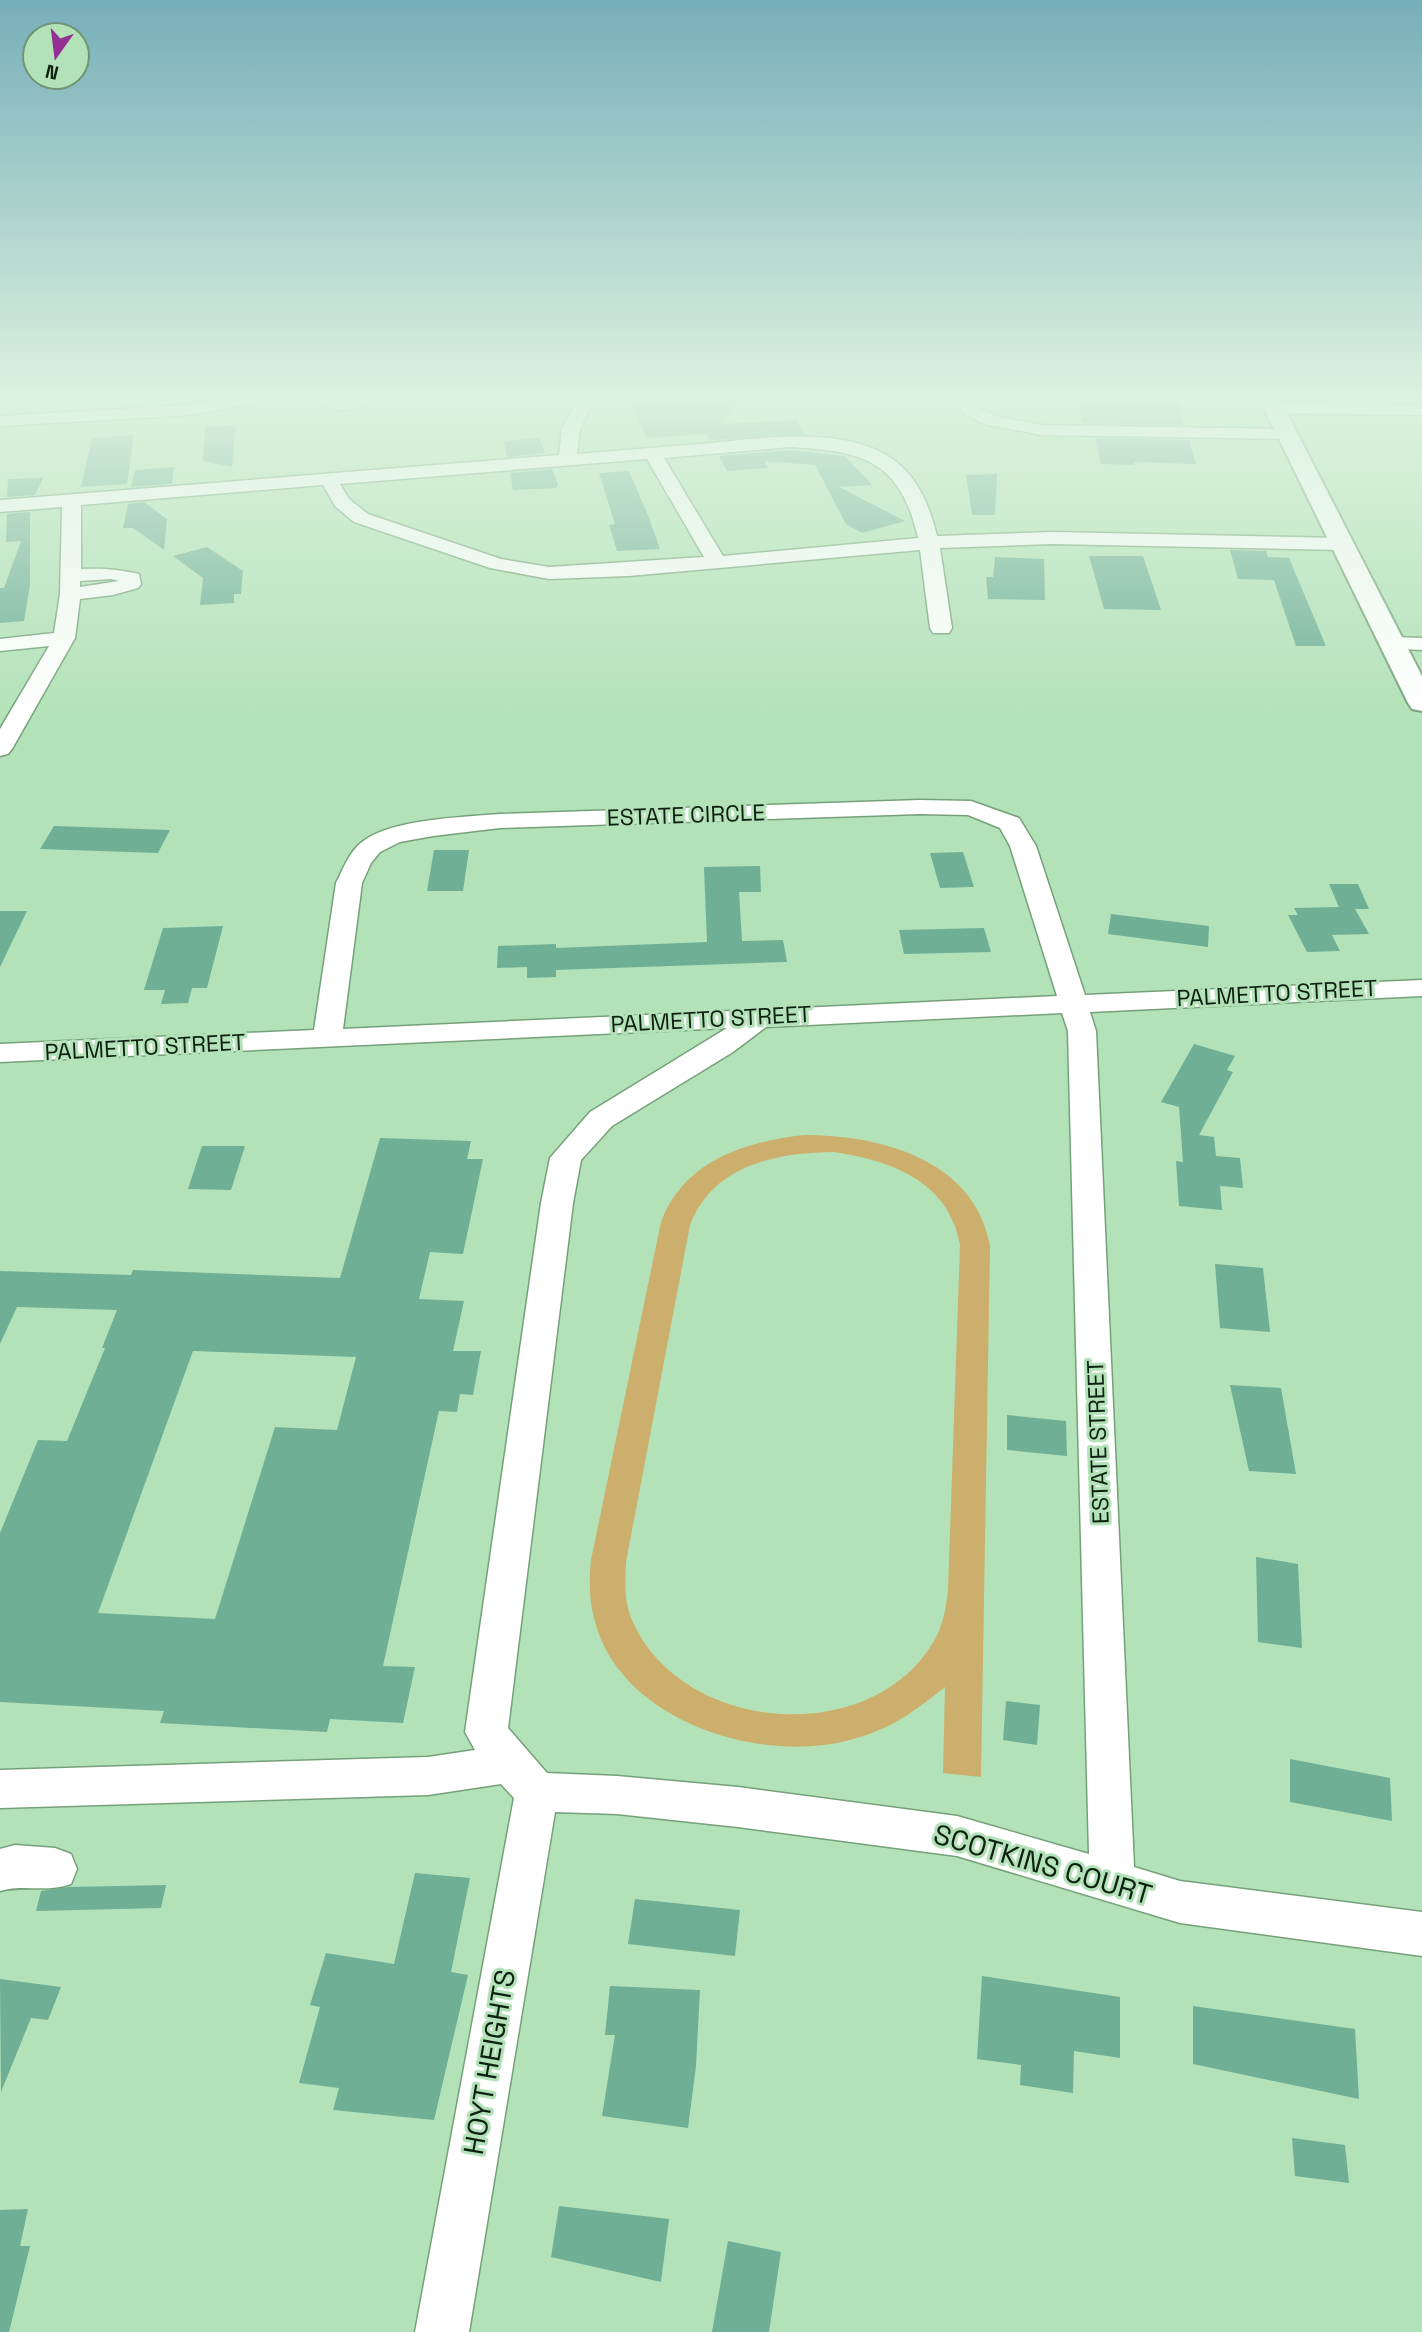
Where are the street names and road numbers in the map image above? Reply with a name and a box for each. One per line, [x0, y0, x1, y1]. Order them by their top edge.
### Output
street label: ESTATE CIRCLE [606, 797, 766, 833]
street label: PALMETTO STREET [1176, 973, 1378, 1013]
street label: PALMETTO STREET [610, 999, 812, 1039]
street label: PALMETTO STREET [44, 1027, 246, 1067]
street label: ESTATE STREET [1080, 1359, 1116, 1525]
street label: SCOTKINS COURT [930, 1816, 1156, 1912]
street label: HOYT HEIGHTS [455, 1967, 523, 2157]

